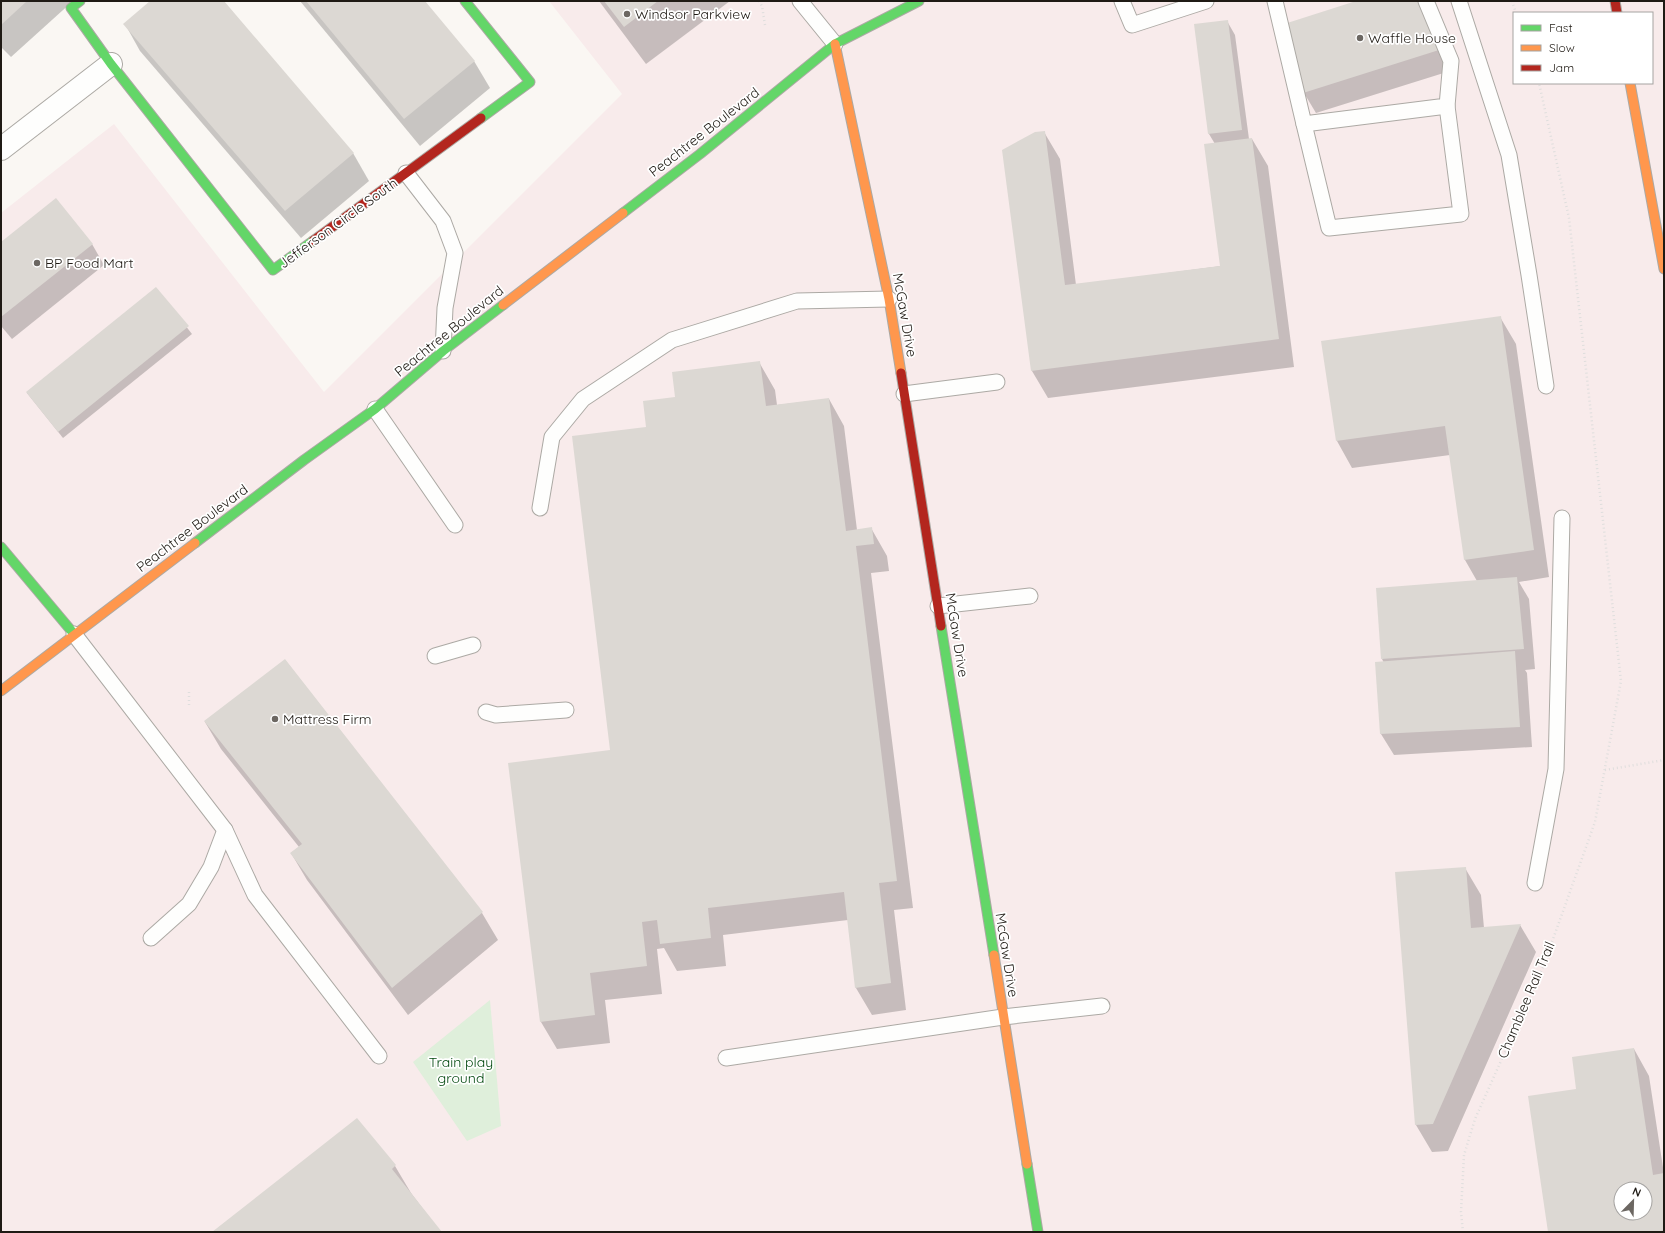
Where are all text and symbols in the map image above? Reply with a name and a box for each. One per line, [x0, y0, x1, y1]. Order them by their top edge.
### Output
place label: Windsor Parkview [635, 5, 751, 23]
marker: Windsor Parkview [622, 9, 632, 19]
legend [1513, 12, 1653, 84]
text: Fast [1549, 20, 1573, 35]
place label: Waffle House [1368, 29, 1456, 47]
marker: Waffle House [1355, 33, 1365, 43]
text: Slow [1549, 40, 1575, 55]
text: Jam [1549, 60, 1574, 75]
street label: Peachtree Boulevard [645, 83, 763, 181]
street label: Jefferson Circle South [275, 174, 401, 272]
place label: BP Food Mart [45, 254, 134, 272]
marker: BP Food Mart [32, 258, 42, 268]
street label: McGaw Drive [889, 271, 921, 359]
street label: Peachtree Boulevard [391, 281, 507, 381]
street label: Peachtree Boulevard [133, 480, 251, 576]
street label: McGaw Drive [941, 592, 973, 679]
place label: Mattress Firm [283, 710, 372, 728]
marker: Mattress Firm [270, 714, 280, 724]
street label: McGaw Drive [991, 912, 1023, 999]
street label: Chamblee Rail Trail [1493, 939, 1559, 1061]
park label: Train play ground [429, 1053, 493, 1087]
north arrow [1613, 1181, 1653, 1221]
text: N [1630, 1184, 1643, 1200]

